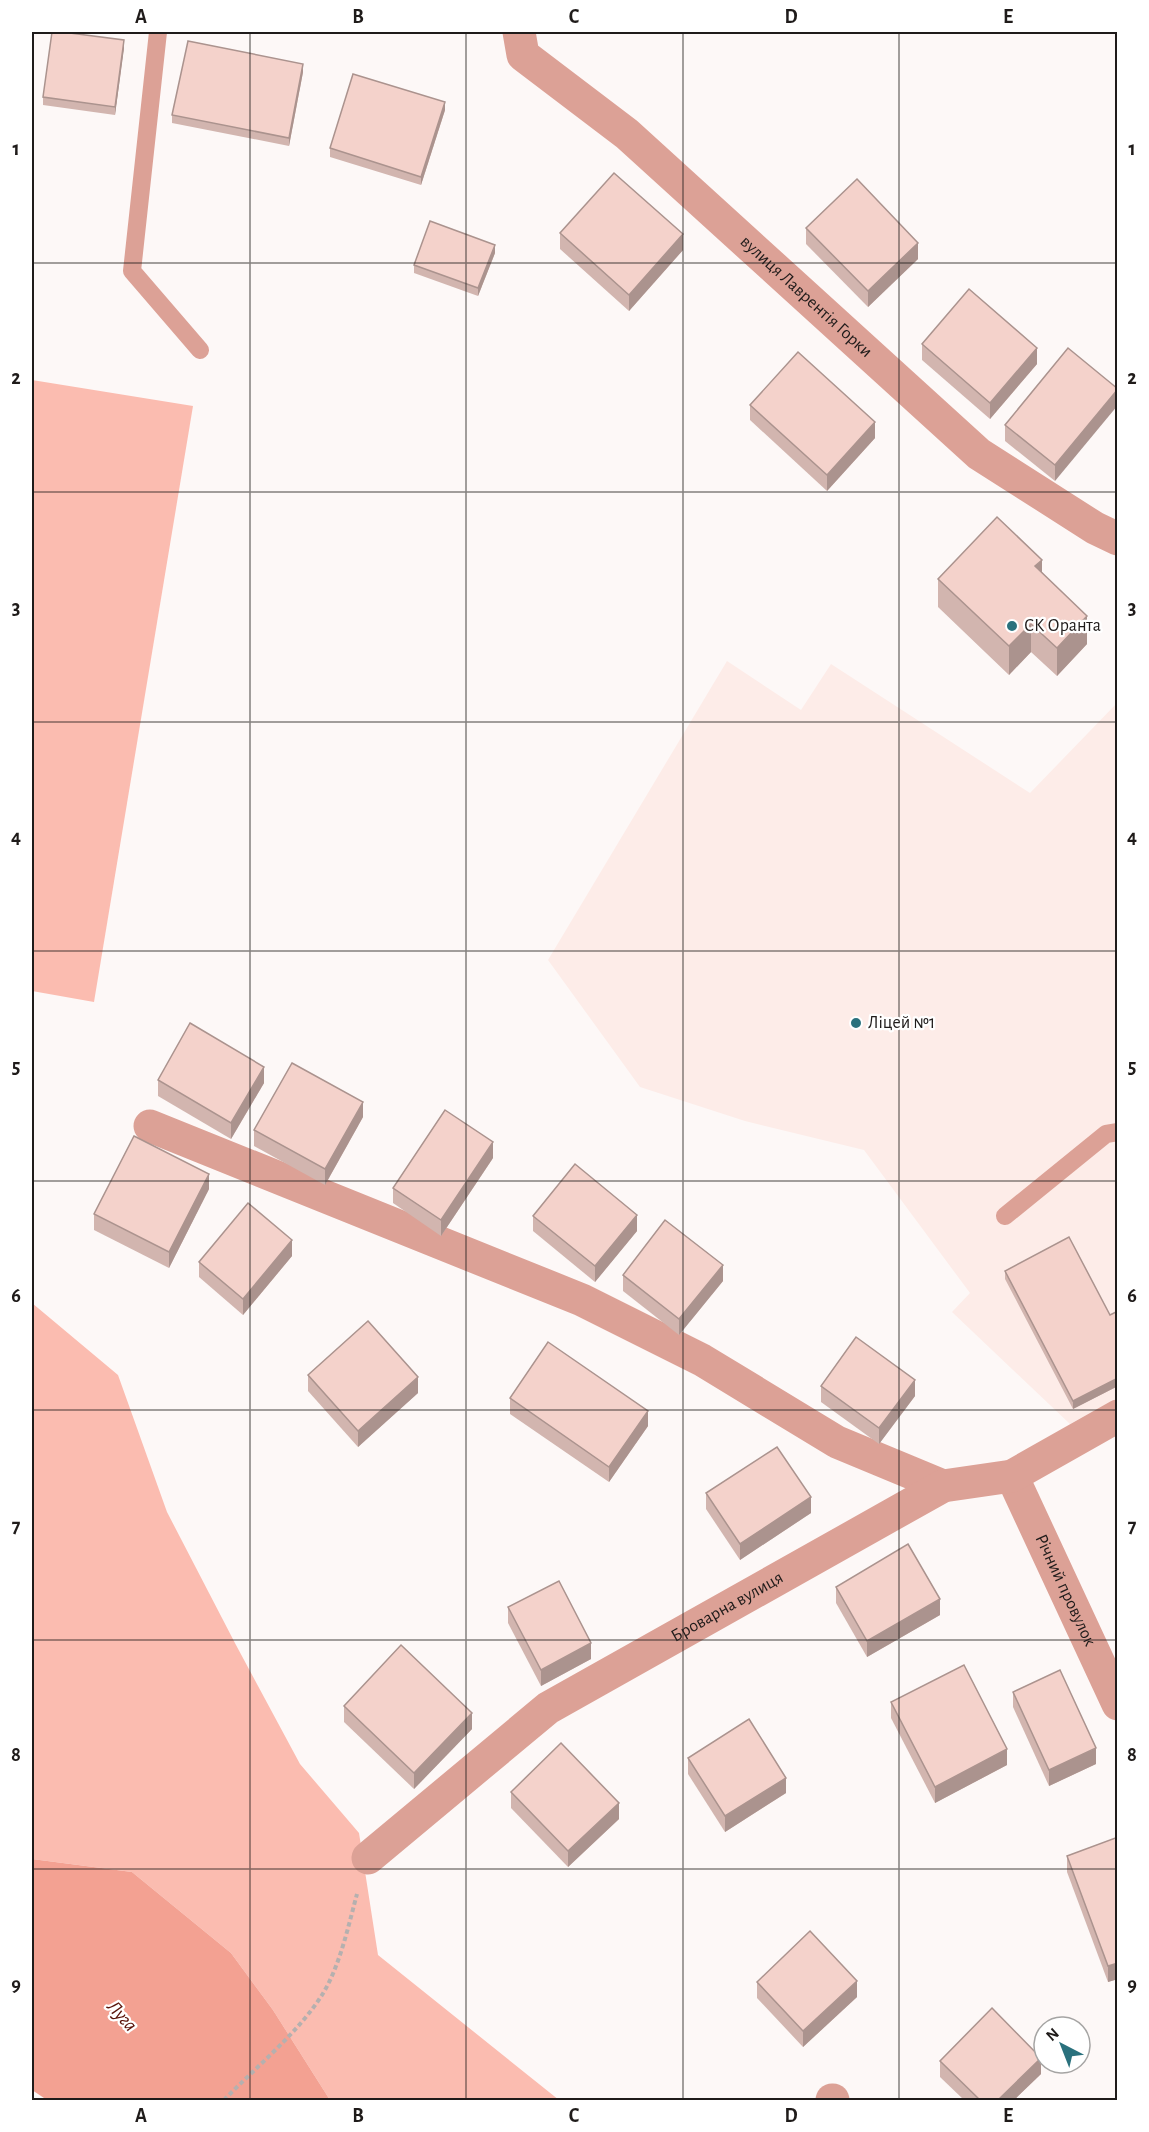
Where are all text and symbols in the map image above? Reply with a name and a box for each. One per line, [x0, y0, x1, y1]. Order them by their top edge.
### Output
text: A [135, 7, 147, 27]
text: B [352, 7, 364, 27]
text: C [569, 7, 580, 27]
text: D [784, 7, 798, 27]
text: E [1003, 7, 1013, 27]
text: 1 [12, 139, 20, 159]
text: 1 [1128, 139, 1136, 159]
street label: вулиця Лаврентія Горки [737, 233, 876, 361]
text: 2 [11, 368, 21, 388]
text: 2 [1127, 368, 1137, 388]
text: 3 [12, 598, 20, 618]
text: 3 [1128, 598, 1136, 618]
place label: СК Оранта [1024, 617, 1101, 635]
marker: СК Оранта [1005, 619, 1019, 633]
text: 4 [11, 827, 21, 847]
text: 4 [1127, 827, 1137, 847]
place label: Ліцей №1 [868, 1014, 935, 1032]
marker: Ліцей №1 [849, 1016, 863, 1030]
text: 5 [12, 1057, 20, 1077]
text: 5 [1128, 1057, 1136, 1077]
text: 6 [11, 1286, 21, 1306]
text: 6 [1127, 1286, 1137, 1306]
text: 7 [12, 1516, 21, 1536]
text: 7 [1128, 1516, 1137, 1536]
street label: Річний провулок [1031, 1531, 1099, 1650]
street label: Броварна вулиця [668, 1569, 786, 1646]
text: 8 [11, 1745, 21, 1765]
text: 8 [1127, 1745, 1137, 1765]
text: 9 [11, 1975, 21, 1995]
text: 9 [1127, 1975, 1137, 1995]
water label: Луга [102, 1996, 141, 2035]
north arrow [1032, 2015, 1092, 2075]
text: N [1043, 2025, 1062, 2044]
text: A [135, 2106, 147, 2126]
text: B [352, 2106, 364, 2126]
text: C [569, 2106, 580, 2126]
text: D [784, 2106, 798, 2126]
text: E [1003, 2106, 1013, 2126]

